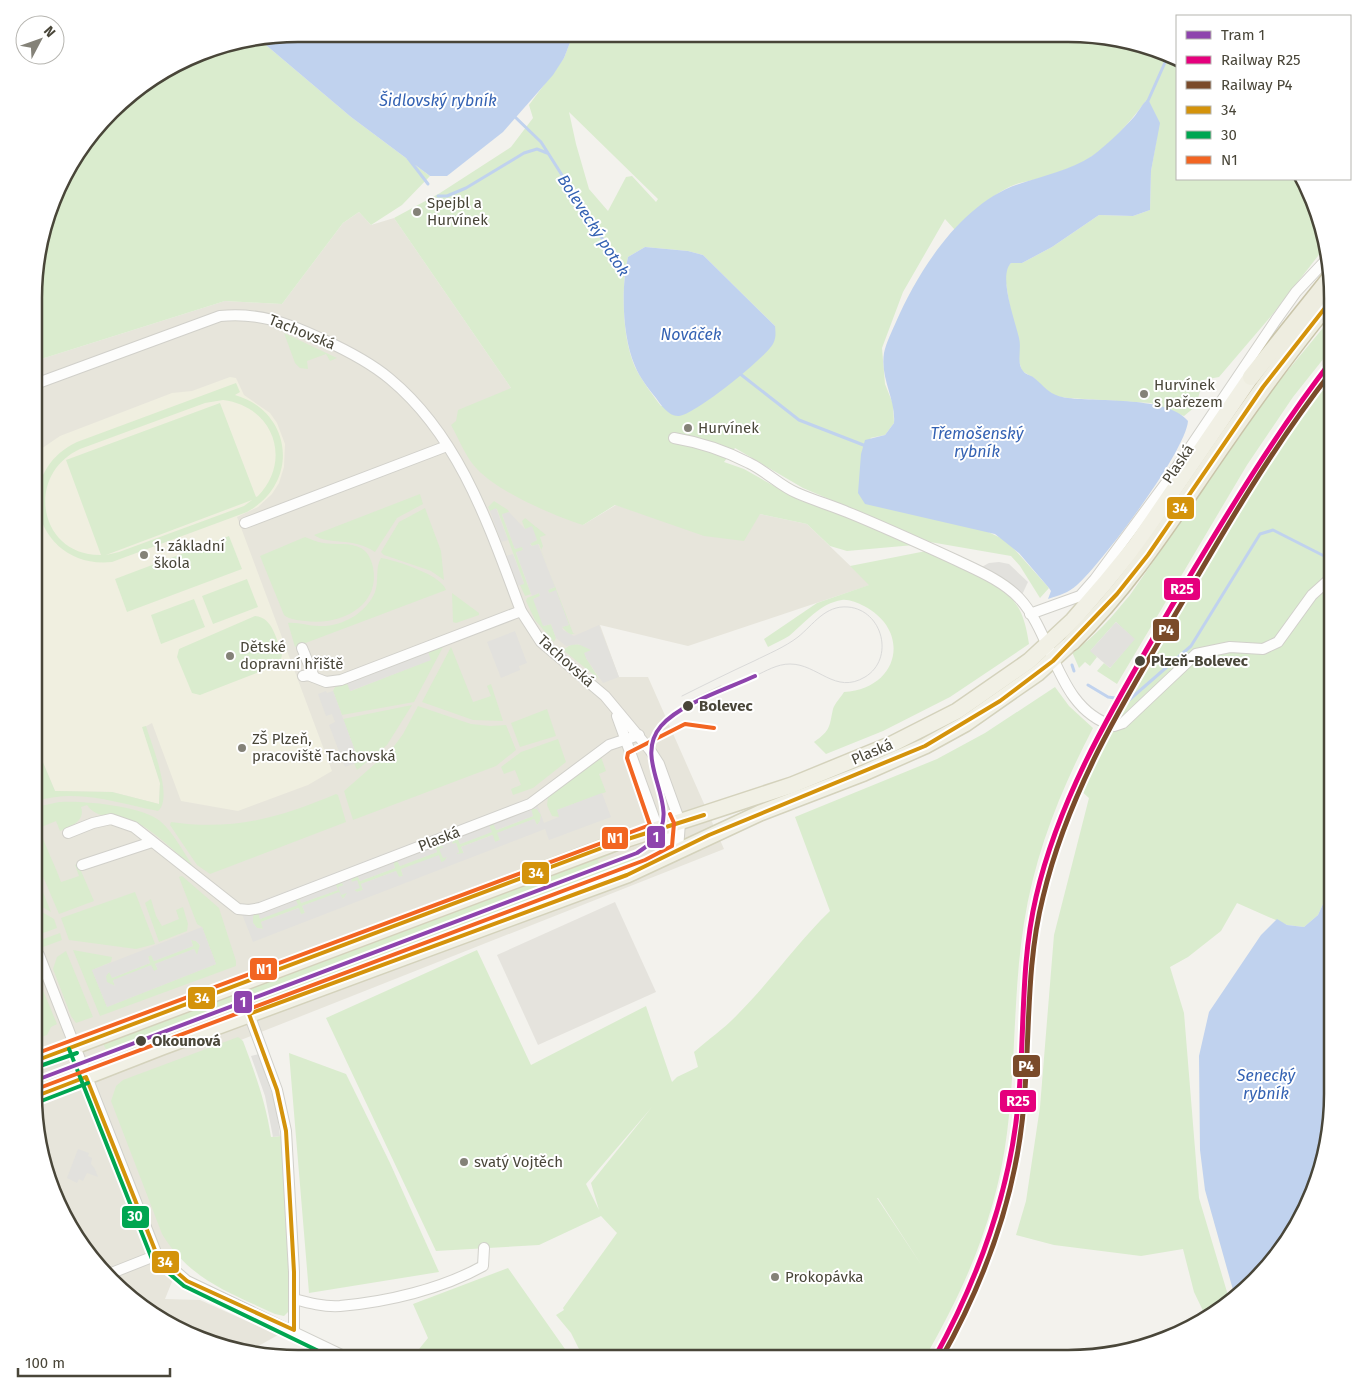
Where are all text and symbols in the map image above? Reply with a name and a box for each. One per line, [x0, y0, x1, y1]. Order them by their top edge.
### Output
north arrow [15, 15, 65, 65]
legend [1176, 15, 1351, 180]
text: N [40, 23, 59, 41]
text: Tram 1 [1221, 26, 1265, 44]
text: Railway R25 [1221, 51, 1301, 69]
text: Railway P4 [1221, 76, 1293, 94]
water label: Šidlovský rybník [378, 90, 497, 110]
text: 34 [1221, 101, 1236, 119]
text: 30 [1221, 126, 1237, 144]
text: N1 [1221, 151, 1238, 169]
water label: Bolevecký potok [554, 171, 634, 280]
place label: Spejbl a Hurvínek [427, 194, 488, 229]
marker: Spejbl a Hurvínek [411, 206, 423, 218]
street label: Tachovská [266, 311, 338, 353]
water label: Nováček [660, 325, 722, 344]
place label: Hurvínek s pařezem [1154, 376, 1223, 411]
marker: Hurvínek s pařezem [1138, 388, 1150, 400]
place label: Hurvínek [698, 419, 759, 437]
marker: Hurvínek [682, 422, 694, 434]
water label: Třemošenský rybník [930, 424, 1025, 461]
street label: Plaská [1158, 441, 1198, 487]
line badge: 34 [1166, 496, 1195, 520]
text: 34 [1171, 500, 1188, 517]
place label: 1. základní škola [154, 537, 225, 572]
marker: 1. základní škola [138, 549, 150, 561]
line badge: R25 [1163, 577, 1201, 601]
text: R25 [1170, 581, 1194, 598]
line badge: P4 [1152, 618, 1180, 642]
text: P4 [1158, 622, 1174, 639]
street label: Tachovská [534, 631, 598, 691]
place label: Dětské dopravní hřiště [240, 638, 343, 673]
marker: Dětské dopravní hřiště [224, 650, 236, 662]
place label: Plzeň-Bolevec [1151, 652, 1249, 670]
marker: Plzeň-Bolevec [1133, 654, 1147, 668]
place label: Bolevec [699, 697, 753, 715]
marker: Bolevec [681, 699, 695, 713]
place label: ZŠ Plzeň, pracoviště Tachovská [252, 730, 396, 765]
street label: Plaská [848, 735, 896, 769]
marker: ZŠ Plzeň, pracoviště Tachovská [236, 742, 248, 754]
street label: Plaská [415, 823, 463, 855]
line badge: 1 [646, 825, 666, 849]
line badge: N1 [601, 826, 629, 850]
text: 1 [653, 829, 659, 846]
text: N1 [607, 830, 623, 847]
line badge: 34 [521, 861, 550, 885]
text: 34 [527, 865, 544, 882]
line badge: N1 [249, 957, 278, 981]
text: N1 [256, 961, 272, 978]
line badge: 34 [187, 986, 216, 1010]
text: 34 [193, 990, 210, 1007]
line badge: 1 [233, 990, 253, 1014]
text: 1 [240, 994, 246, 1011]
place label: Okounová [152, 1032, 221, 1050]
marker: Okounová [134, 1034, 148, 1048]
line badge: P4 [1012, 1054, 1041, 1078]
text: P4 [1018, 1058, 1034, 1075]
water label: Senecký rybník [1236, 1066, 1296, 1103]
line badge: R25 [999, 1089, 1037, 1113]
text: R25 [1006, 1093, 1030, 1110]
place label: svatý Vojtěch [474, 1153, 563, 1171]
marker: svatý Vojtěch [458, 1156, 470, 1168]
line badge: 30 [121, 1205, 150, 1229]
text: 30 [126, 1208, 143, 1225]
line badge: 34 [151, 1250, 180, 1274]
text: 34 [156, 1254, 173, 1271]
place label: Prokopávka [785, 1268, 864, 1286]
marker: Prokopávka [769, 1271, 781, 1283]
scale bar [18, 1346, 170, 1378]
text: 100 m [25, 1354, 65, 1372]

